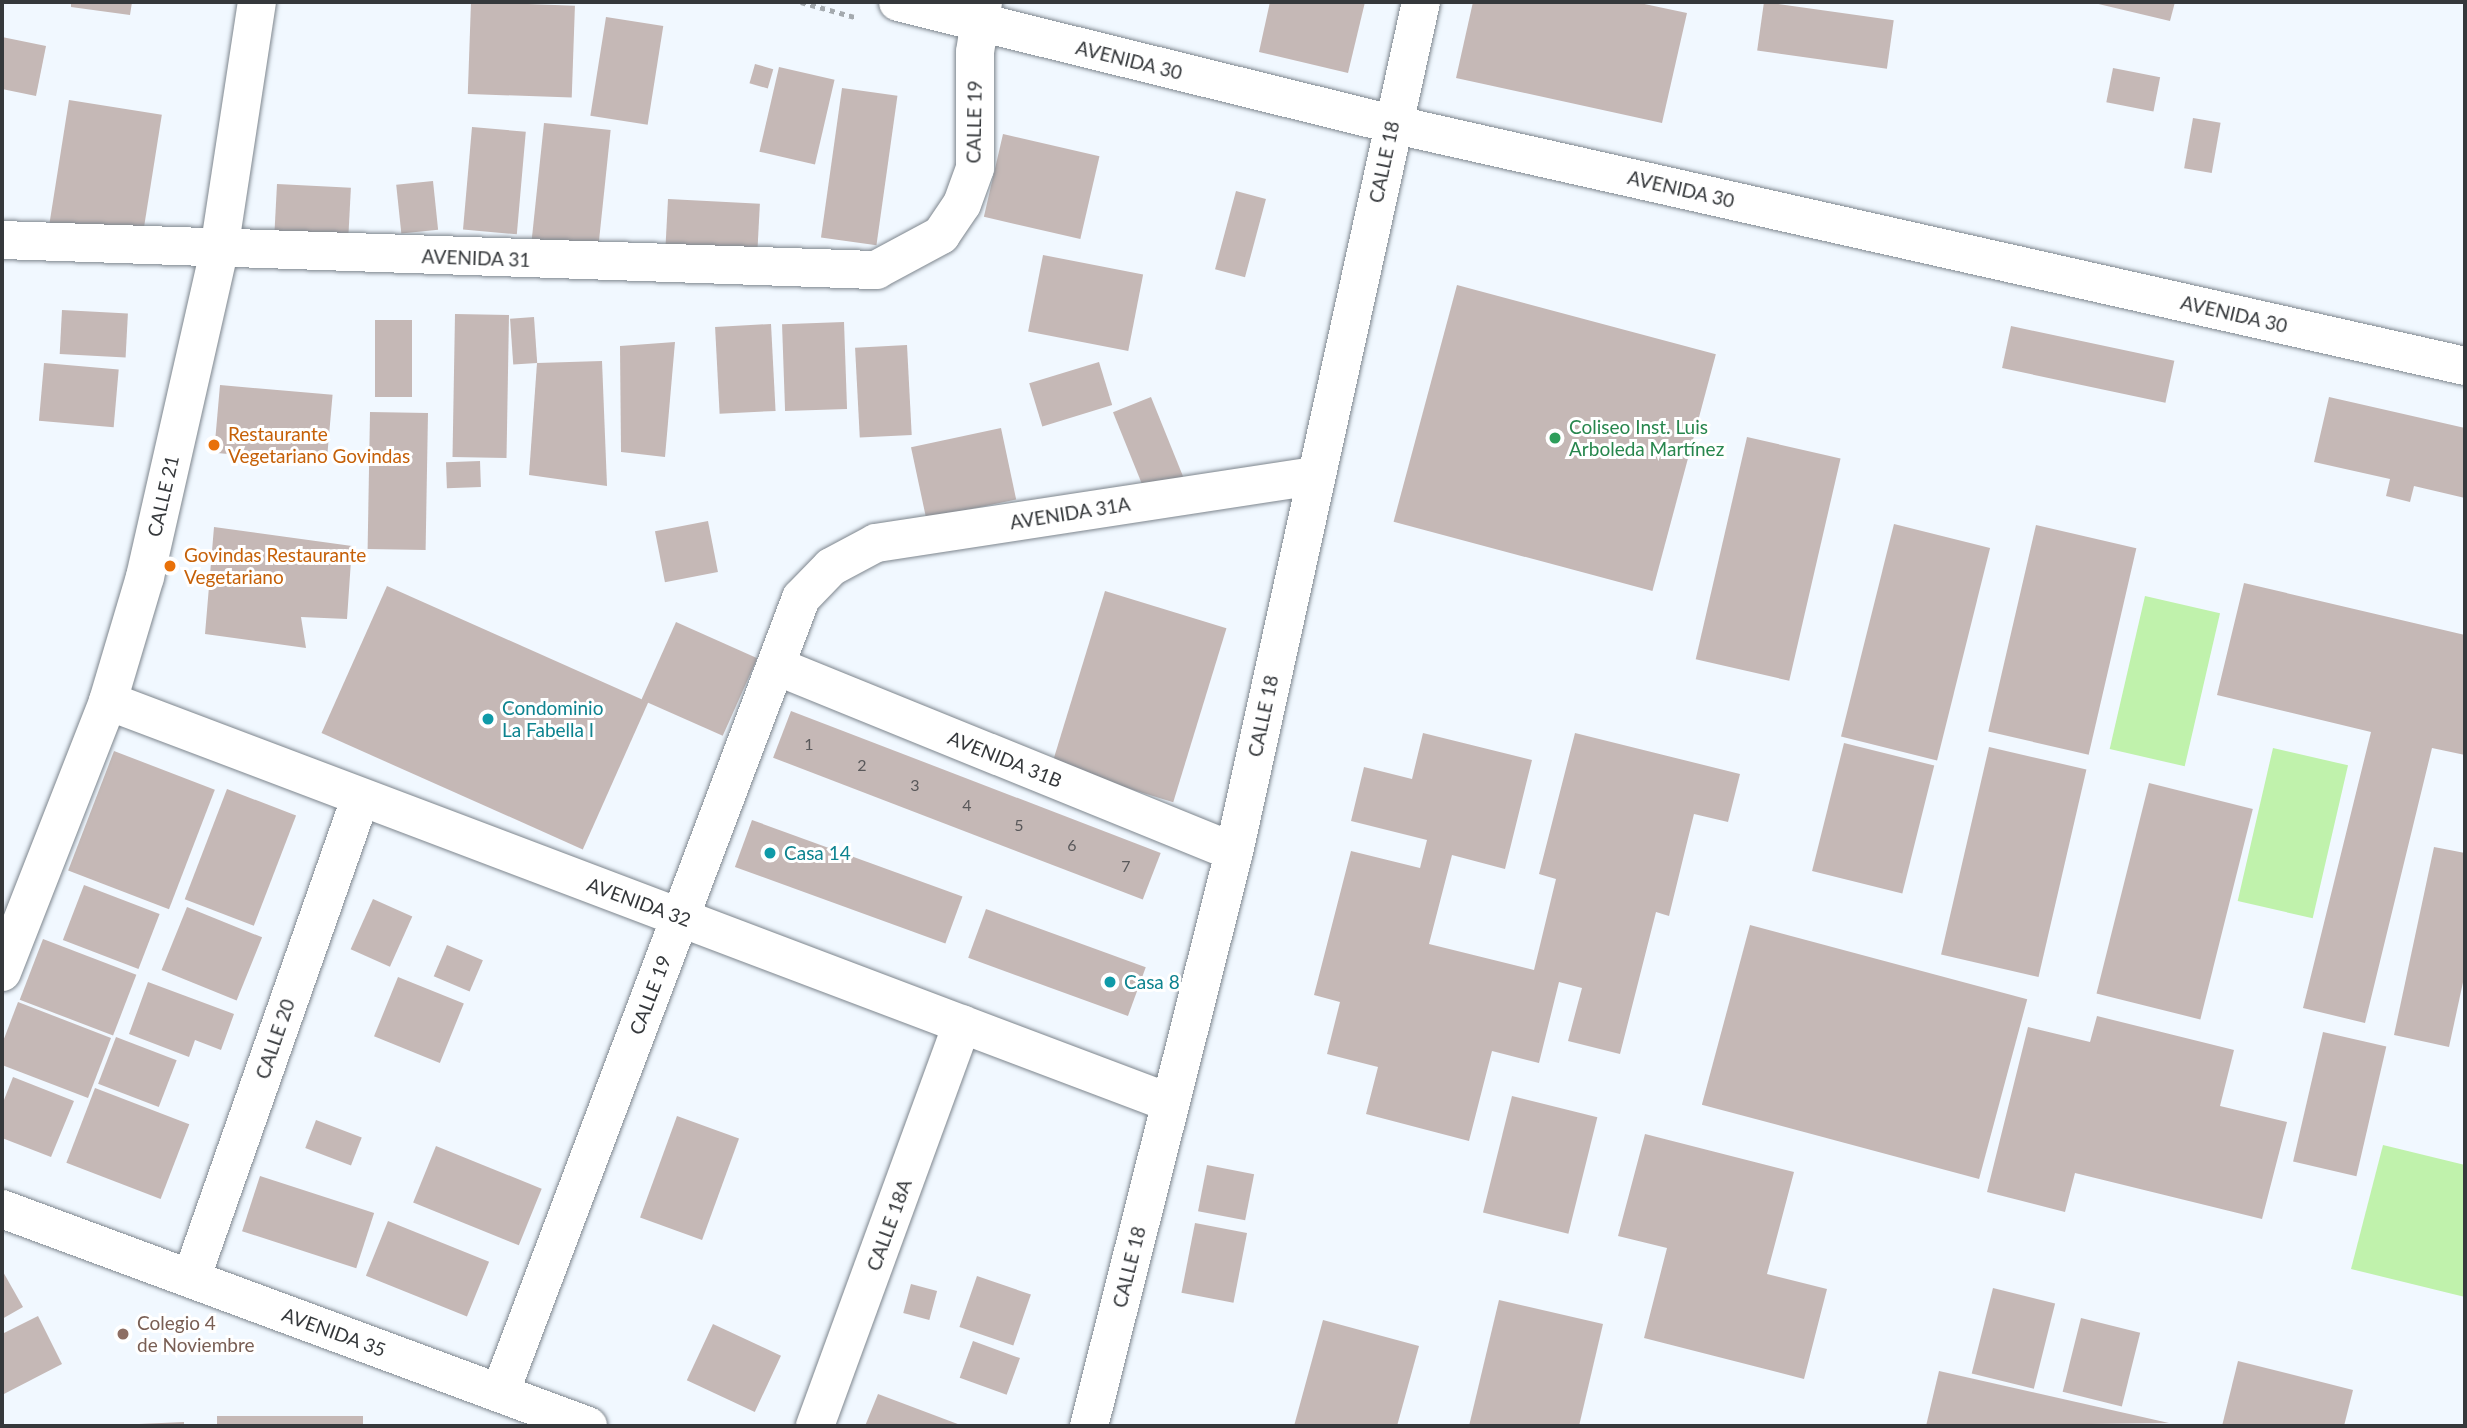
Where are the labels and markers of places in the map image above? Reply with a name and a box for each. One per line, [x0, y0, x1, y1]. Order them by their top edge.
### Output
place label: Coliseo Inst. Luis Arboleda Martínez [1569, 416, 1724, 460]
place label: Restaurante Vegetariano Govindas [228, 423, 410, 467]
marker: Coliseo Inst. Luis Arboleda Martínez [1547, 430, 1563, 446]
marker: Restaurante Vegetariano Govindas [206, 437, 222, 453]
place label: Govindas Restaurante Vegetariano [184, 544, 366, 588]
marker: Govindas Restaurante Vegetariano [162, 558, 178, 574]
place label: Condominio La Fabella I [502, 697, 603, 741]
marker: Condominio La Fabella I [480, 711, 496, 727]
place label: Casa 14 [784, 842, 851, 864]
marker: Casa 14 [762, 845, 778, 861]
place label: Casa 8 [1124, 971, 1180, 993]
marker: Casa 8 [1102, 974, 1118, 990]
place label: Colegio 4 de Noviembre [137, 1312, 254, 1356]
marker: Colegio 4 de Noviembre [115, 1326, 131, 1342]

